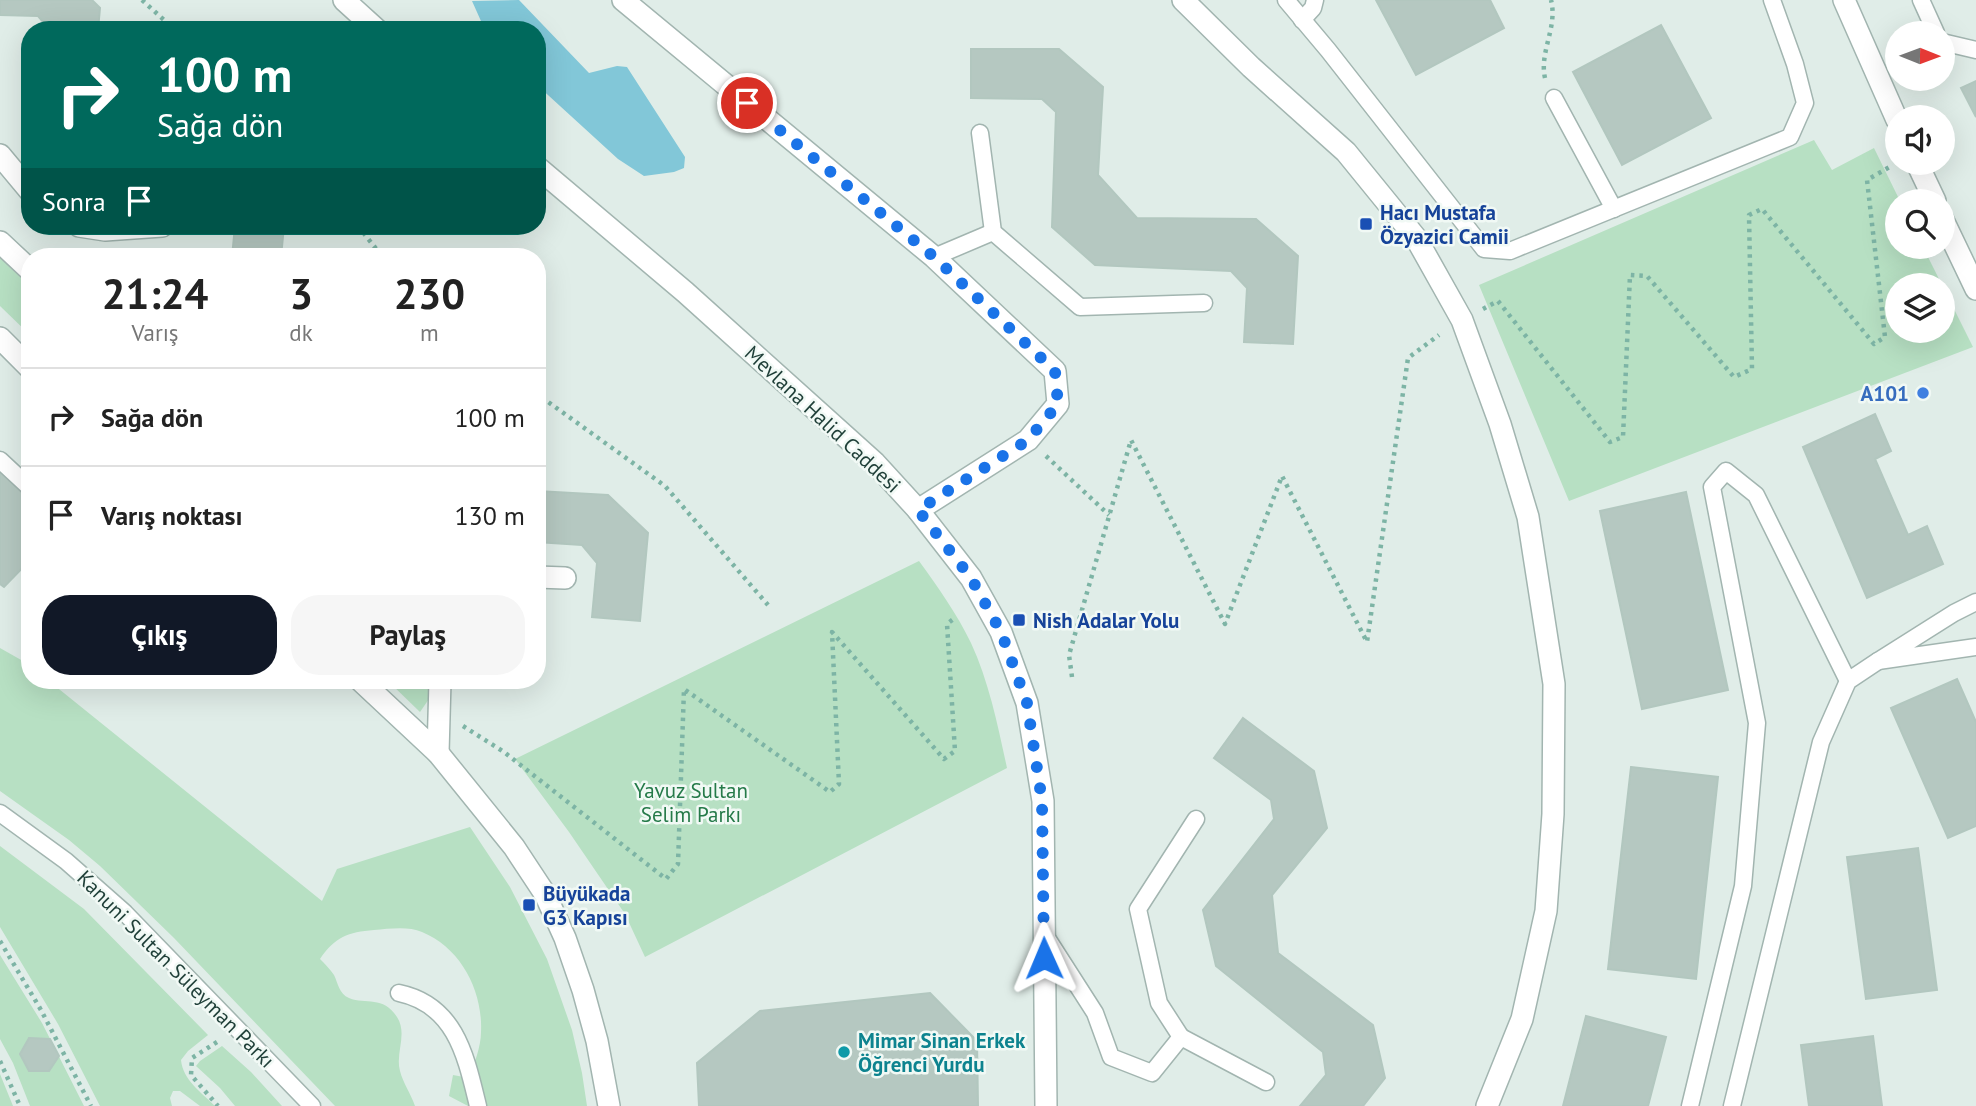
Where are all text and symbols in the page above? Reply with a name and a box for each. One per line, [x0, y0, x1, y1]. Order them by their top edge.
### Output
north arrow [1885, 21, 1955, 91]
map controls [1885, 21, 1955, 343]
text: 100 m [157, 42, 292, 106]
icon: right [42, 49, 133, 140]
pin [717, 73, 777, 133]
icon: arrive [728, 84, 766, 122]
text: Sağa dön [157, 104, 283, 146]
button: sound [1885, 105, 1955, 175]
icon: arrive [120, 182, 158, 220]
text: Sonra [42, 185, 106, 218]
button: search [1885, 189, 1955, 259]
place label: Hacı Mustafa Özyazici Camii [1380, 199, 1509, 250]
marker: Hacı Mustafa Özyazici Camii [1358, 216, 1374, 232]
text: 21:24 [102, 266, 208, 321]
text: 3 [289, 266, 313, 321]
text: 230 [394, 266, 465, 321]
button: layers [1885, 273, 1955, 343]
text: Varış [132, 318, 179, 347]
text: dk [289, 318, 313, 347]
text: m [420, 318, 439, 347]
street label: Mevlana Halid Caddesi [739, 340, 907, 498]
place label: A101 [1861, 380, 1909, 407]
marker: A101 [1915, 385, 1931, 401]
icon: right [42, 398, 80, 436]
text: Sağa dön [101, 401, 203, 434]
text: 100 m [454, 401, 525, 434]
icon: arrive [42, 496, 80, 534]
text: Varış noktası [101, 499, 243, 532]
text: 130 m [454, 499, 525, 532]
button: Çıkış [42, 595, 277, 675]
button: Paylaş [291, 595, 525, 675]
place label: Nish Adalar Yolu [1033, 607, 1179, 634]
marker: Nish Adalar Yolu [1011, 612, 1027, 628]
park label: Yavuz Sultan Selim Parkı [634, 777, 748, 828]
street label: Kanuni Sultan Süleyman Parkı [71, 864, 281, 1074]
place label: Büyükada G3 Kapısı [543, 880, 631, 931]
marker: Büyükada G3 Kapısı [521, 897, 537, 913]
position arrow [1007, 921, 1081, 995]
place label: Mimar Sinan Erkek Öğrenci Yurdu [858, 1027, 1026, 1078]
marker: Mimar Sinan Erkek Öğrenci Yurdu [836, 1044, 852, 1060]

